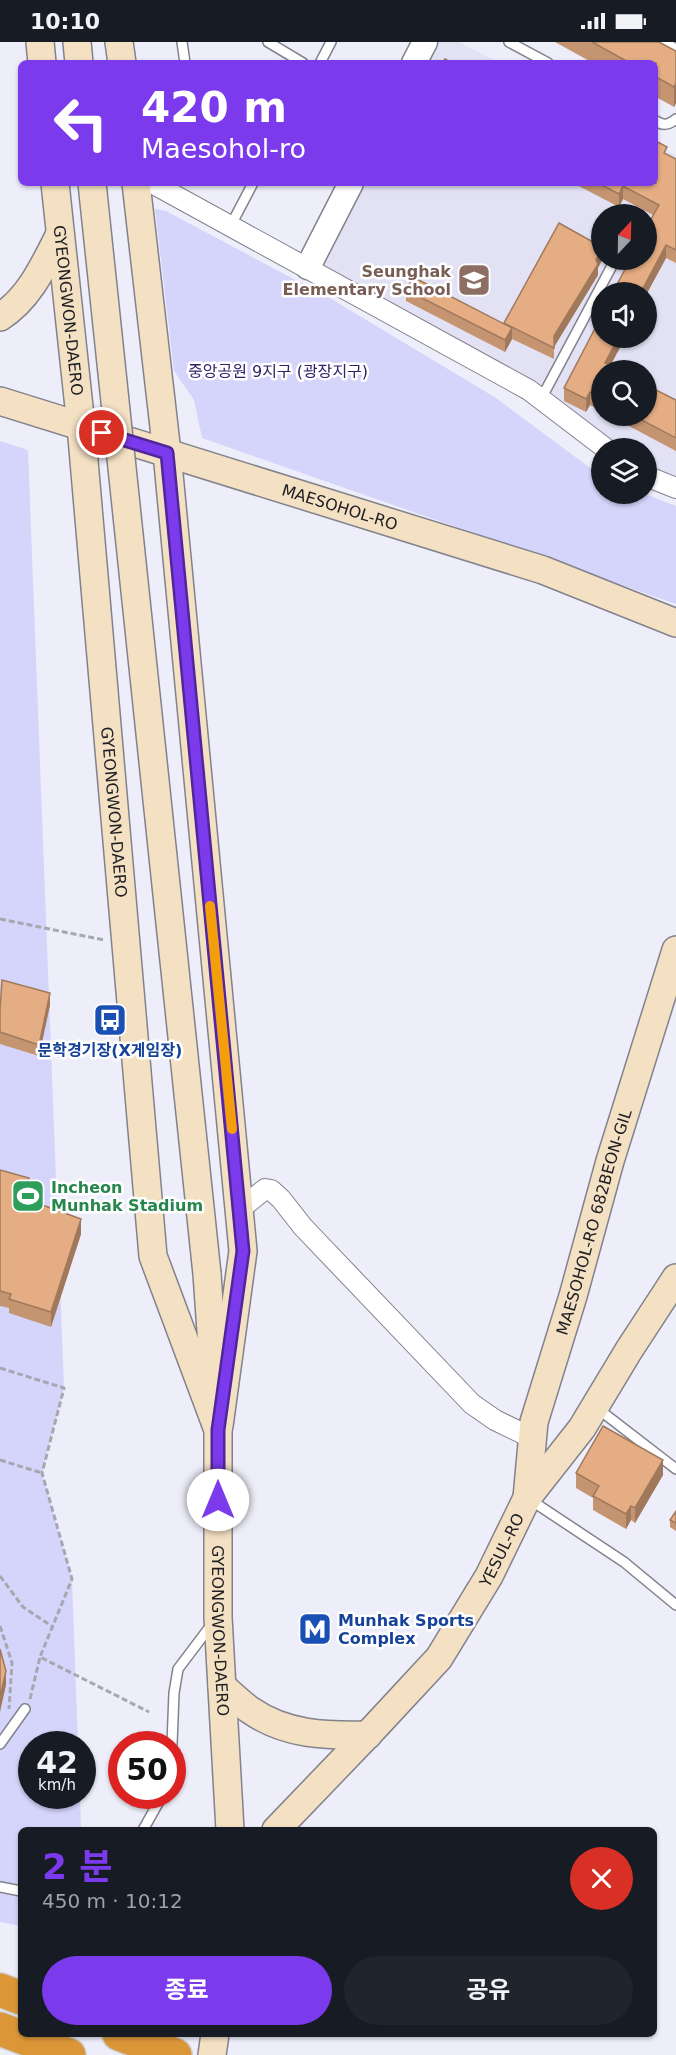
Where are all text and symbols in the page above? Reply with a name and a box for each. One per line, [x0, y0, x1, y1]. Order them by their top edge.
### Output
text: 10:10 [30, 9, 100, 34]
text: 420 m [141, 83, 287, 132]
icon: left [42, 84, 120, 162]
text: Maesohol-ro [141, 133, 306, 164]
north arrow [591, 204, 657, 270]
map controls [591, 204, 657, 504]
street label: GYEONGWON-DAERO [50, 224, 87, 397]
place label: Seunghak Elementary School [283, 262, 451, 299]
school or university icon: Seunghak Elementary School [456, 262, 492, 298]
button: sound [591, 282, 657, 348]
button: search [591, 360, 657, 426]
park label: 중앙공원 9지구 (광장지구) [188, 362, 368, 381]
pin [76, 407, 127, 458]
icon: arrive [85, 416, 118, 449]
button: layers [591, 438, 657, 504]
street label: MAESOHOL-RO [279, 480, 400, 534]
street label: GYEONGWON-DAERO [97, 726, 131, 898]
bus stop icon: 문학경기장(X게임장) [92, 1002, 128, 1038]
place label: 문학경기장(X게임장) [38, 1041, 182, 1060]
street label: MAESOHOL-RO 682BEON-GIL [552, 1107, 636, 1337]
sports icon: Incheon Munhak Stadium [10, 1178, 46, 1214]
place label: Incheon Munhak Stadium [51, 1178, 203, 1215]
position arrow [186, 1468, 250, 1532]
street label: YESUL-RO [475, 1510, 528, 1591]
street label: GYEONGWON-DAERO [208, 1545, 233, 1717]
metro station icon: Munhak Sports Complex [297, 1611, 333, 1647]
place label: Munhak Sports Complex [338, 1611, 474, 1648]
speed limit sign: 50 [108, 1731, 186, 1809]
text: 42 [36, 1745, 78, 1780]
text: km/h [38, 1776, 76, 1794]
text: 2 분 [42, 1846, 113, 1887]
button: close [570, 1847, 633, 1910]
text: 450 m · 10:12 [42, 1889, 183, 1913]
button: 종료 [42, 1956, 332, 2025]
button: 공유 [344, 1956, 633, 2025]

